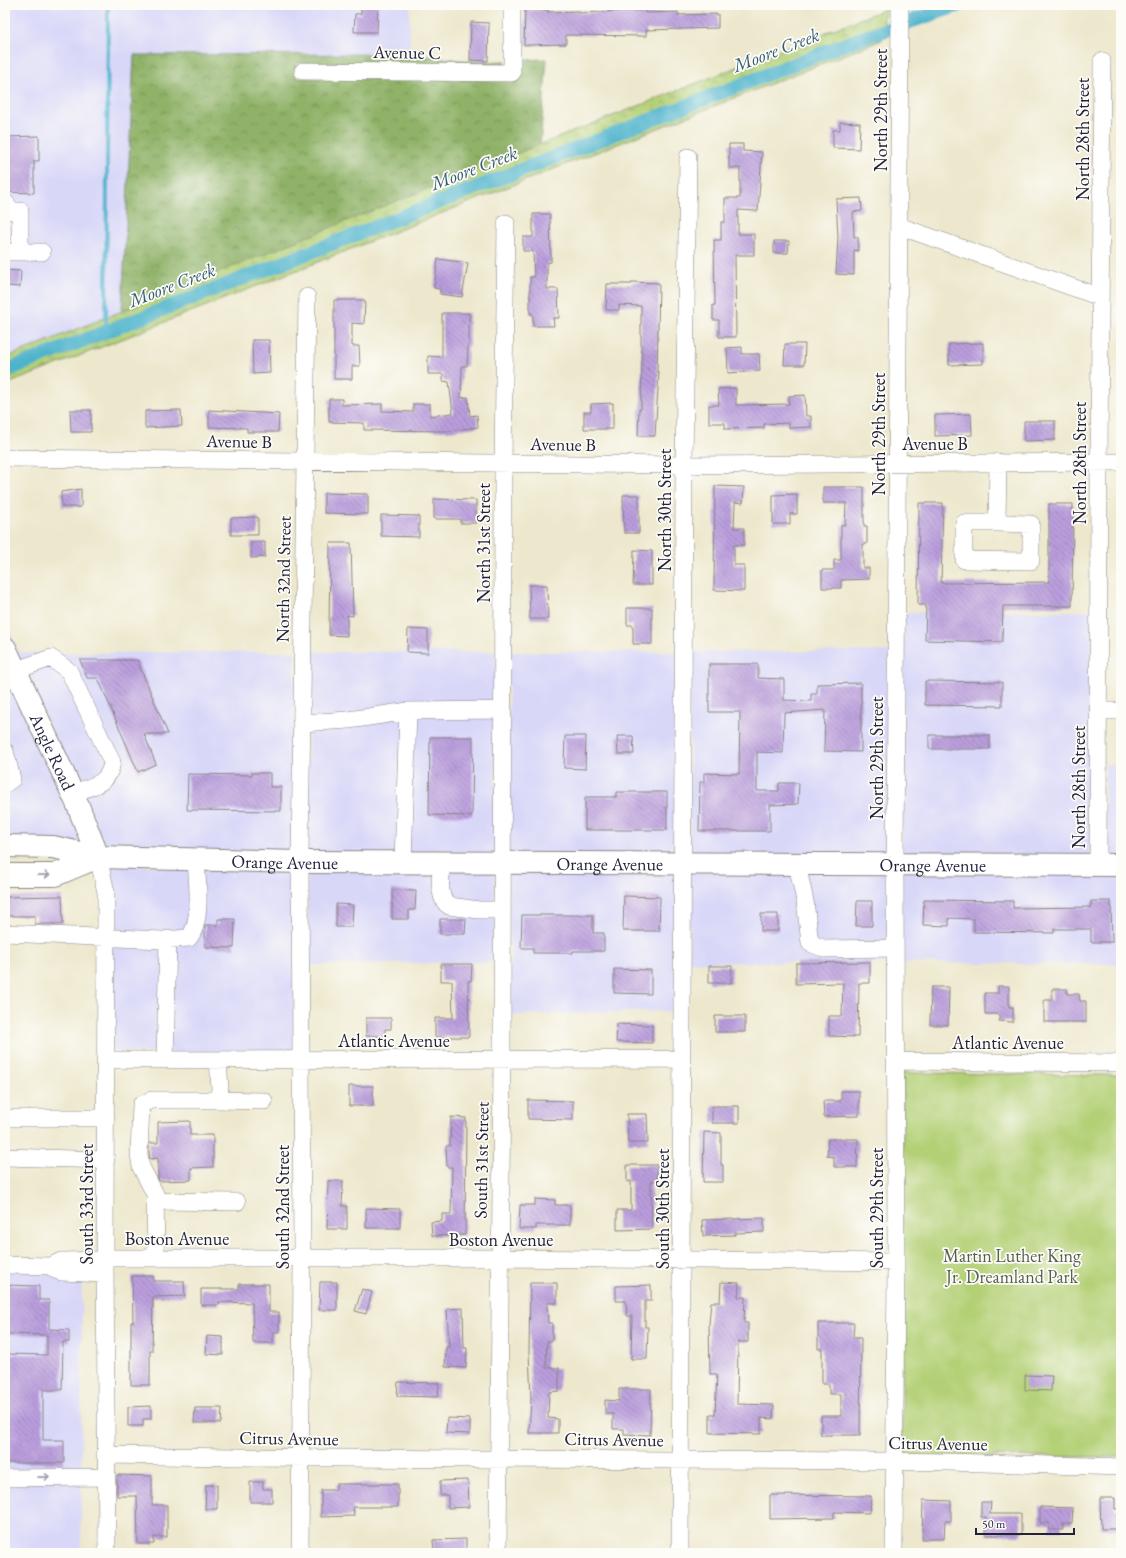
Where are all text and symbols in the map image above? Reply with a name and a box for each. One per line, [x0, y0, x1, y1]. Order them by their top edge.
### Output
water label: Moore Creek [728, 22, 823, 78]
street label: Avenue C [372, 40, 441, 64]
street label: North 29th Street [869, 48, 892, 172]
street label: North 28th Street [1071, 77, 1094, 201]
water label: Moore Creek [426, 140, 521, 196]
water label: Moore Creek [124, 257, 219, 313]
street label: North 29th Street [867, 372, 890, 496]
street label: North 28th Street [1068, 401, 1091, 525]
street label: Avenue B [205, 429, 272, 453]
street label: Avenue B [529, 432, 596, 456]
street label: Avenue B [901, 432, 968, 455]
street label: North 30th Street [653, 448, 676, 572]
street label: North 31st Street [472, 483, 495, 603]
street label: North 32nd Street [270, 515, 296, 643]
street label: North 29th Street [865, 696, 888, 820]
street label: Angle Road [25, 708, 81, 794]
street label: North 28th Street [1067, 725, 1090, 849]
street label: Orange Avenue [231, 849, 338, 874]
street label: Orange Avenue [556, 851, 663, 875]
street label: Orange Avenue [879, 853, 986, 876]
one-way arrow [37, 871, 50, 879]
street label: Atlantic Avenue [337, 1029, 450, 1052]
street label: Atlantic Avenue [951, 1031, 1064, 1054]
street label: South 31st Street [468, 1101, 494, 1219]
street label: South 33rd Street [75, 1143, 98, 1264]
street label: South 32nd Street [271, 1144, 294, 1269]
street label: South 29th Street [865, 1147, 888, 1268]
street label: South 30th Street [651, 1148, 674, 1269]
street label: Boston Avenue [125, 1227, 229, 1250]
street label: Boston Avenue [449, 1228, 553, 1251]
park label: Martin Luther King Jr. Dreamland Park [943, 1244, 1081, 1288]
street label: Citrus Avenue [239, 1426, 339, 1450]
street label: Citrus Avenue [564, 1427, 664, 1451]
street label: Citrus Avenue [888, 1431, 988, 1455]
one-way arrow [37, 1473, 50, 1481]
scale bar [976, 1510, 1074, 1536]
text: 50 m [982, 1516, 1006, 1532]

